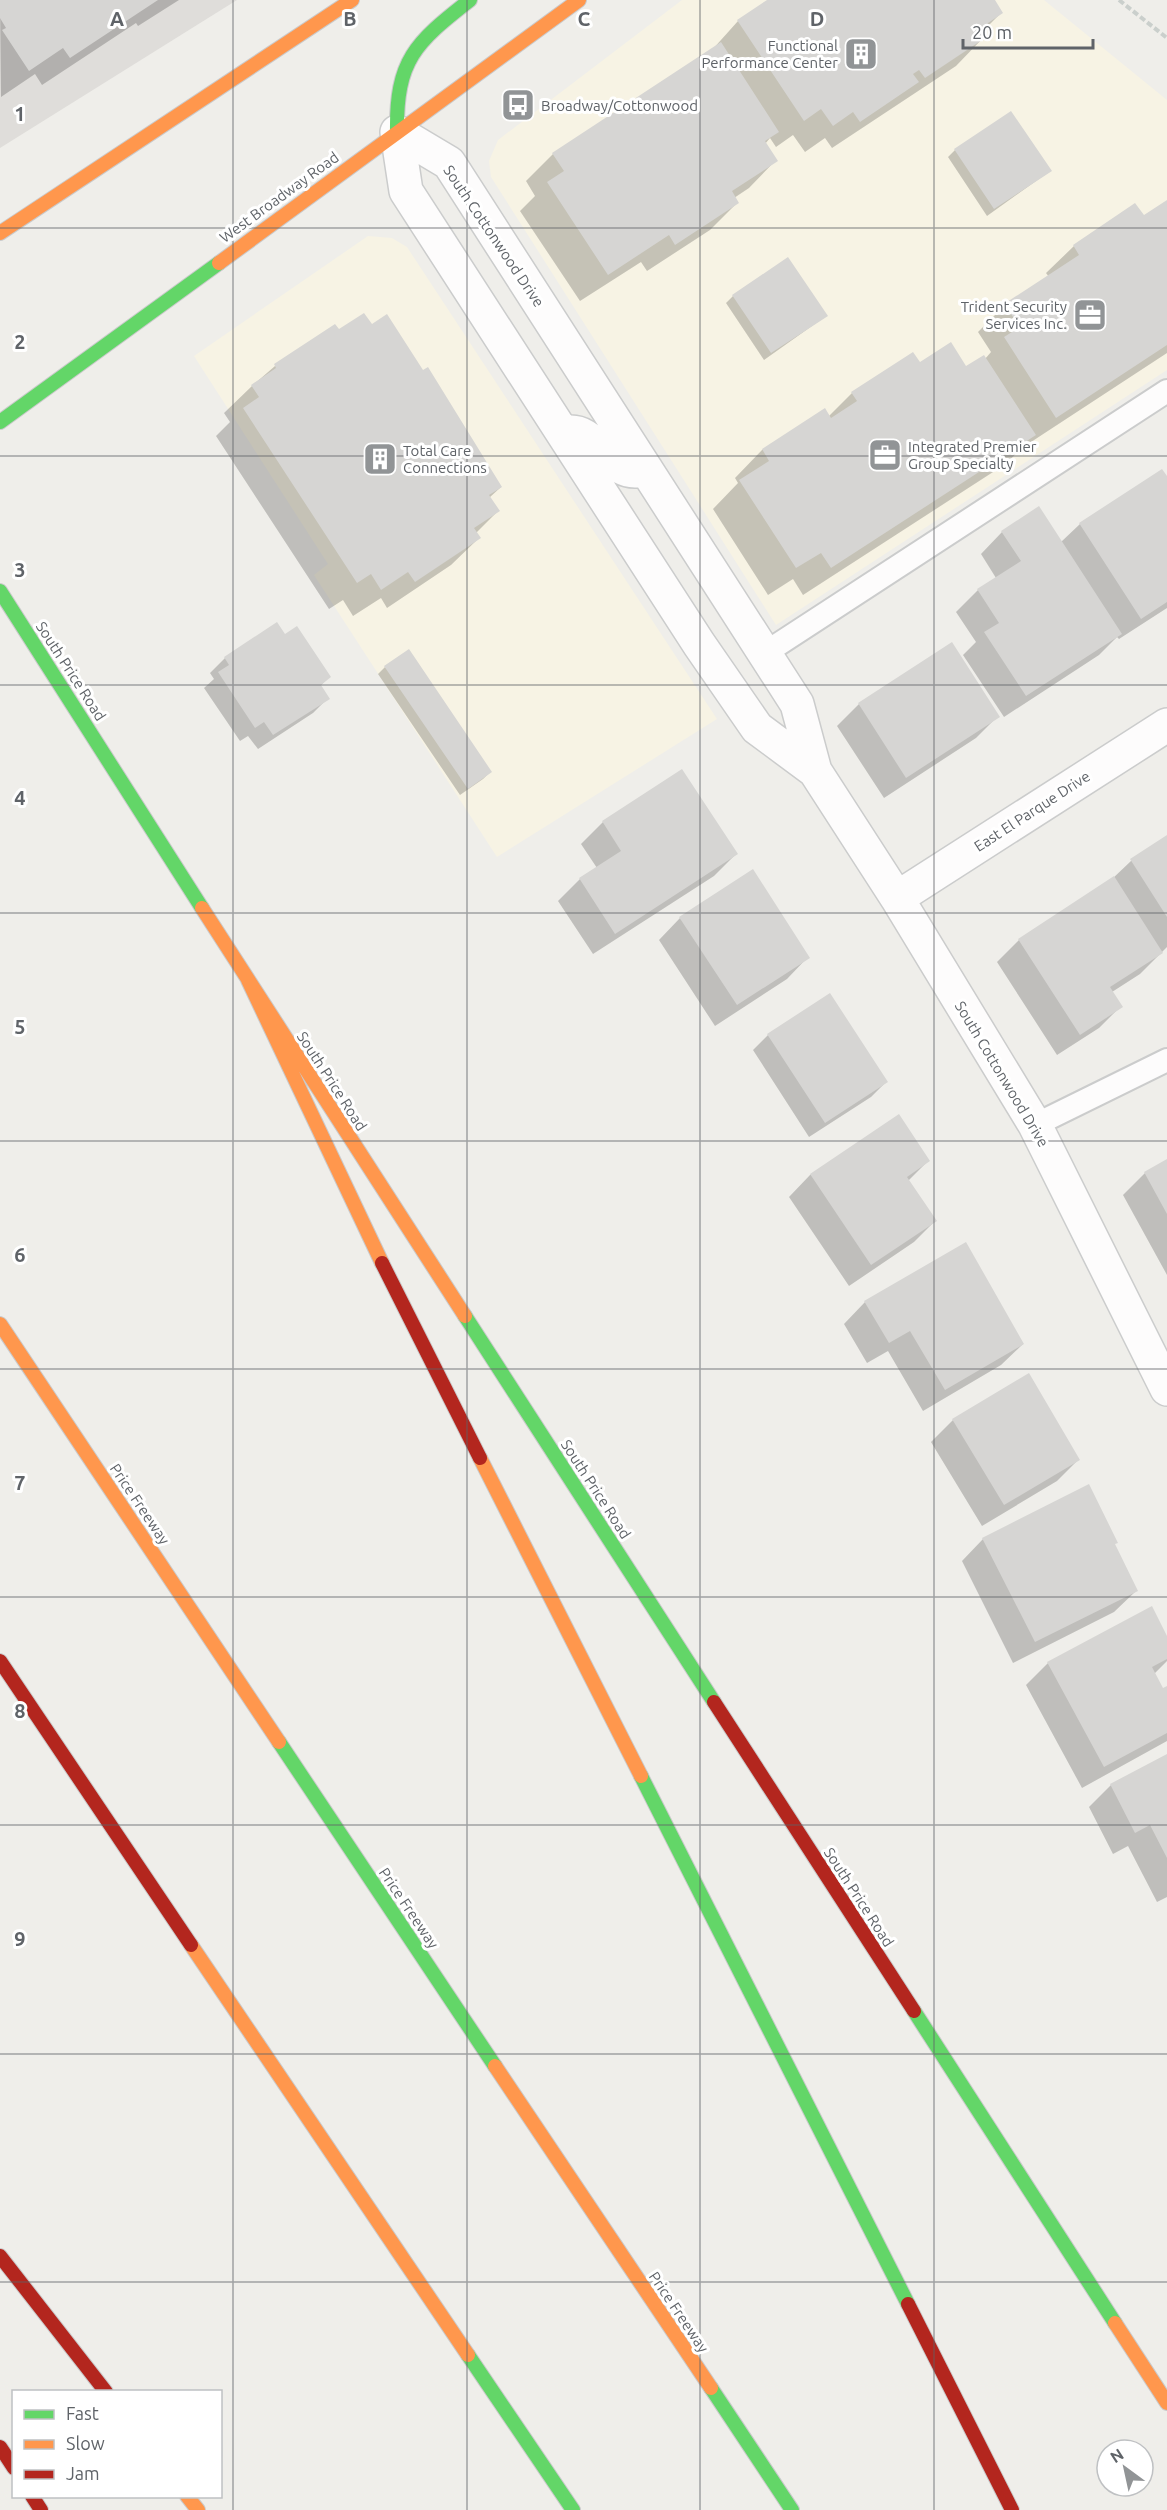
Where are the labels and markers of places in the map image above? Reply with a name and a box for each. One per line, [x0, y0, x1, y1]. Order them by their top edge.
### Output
building icon: Functional Performance Center [843, 36, 879, 72]
place label: Functional Performance Center [701, 37, 838, 71]
bus stop icon: Broadway/Cottonwood [500, 87, 536, 123]
place label: Broadway/Cottonwood [541, 97, 698, 114]
office icon: Trident Security Services Inc. [1072, 297, 1108, 333]
place label: Trident Security Services Inc. [961, 298, 1067, 332]
office icon: Integrated Premier Group Specialty [867, 437, 903, 473]
place label: Integrated Premier Group Specialty [908, 438, 1037, 472]
building icon: Total Care Connections [362, 441, 398, 477]
place label: Total Care Connections [403, 442, 487, 476]

